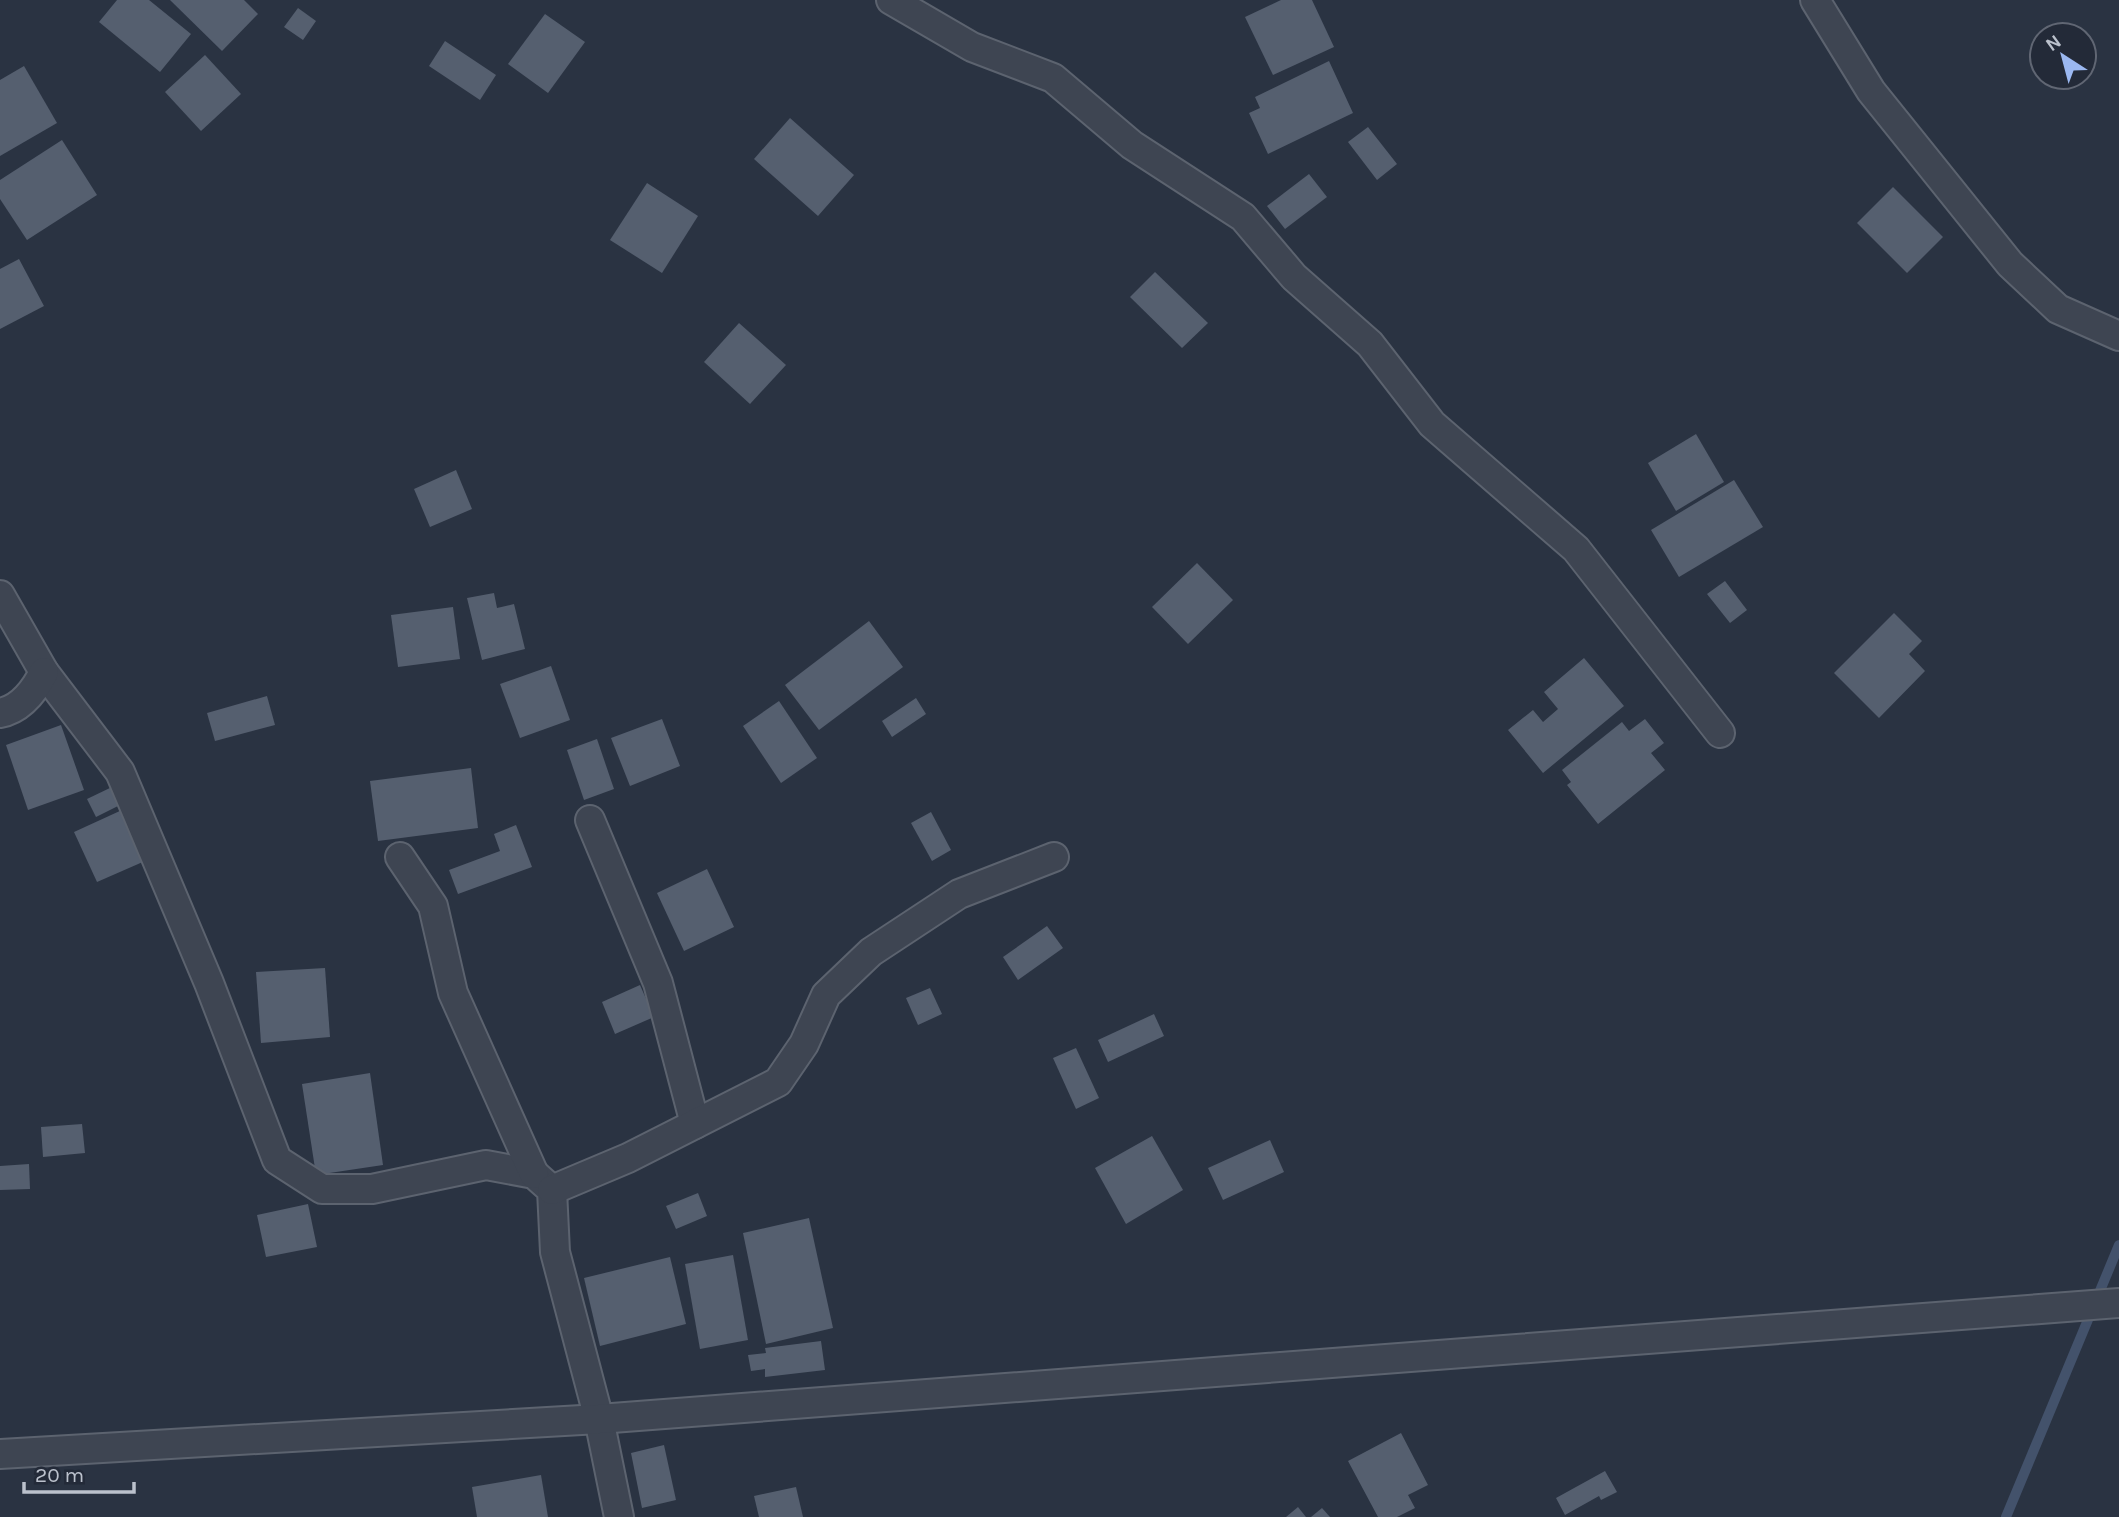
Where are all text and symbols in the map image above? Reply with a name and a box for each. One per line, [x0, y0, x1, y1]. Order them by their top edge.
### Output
north arrow [2028, 21, 2098, 91]
text: N [2042, 30, 2066, 56]
scale bar [24, 1450, 135, 1494]
text: 20 m [35, 1463, 84, 1487]

